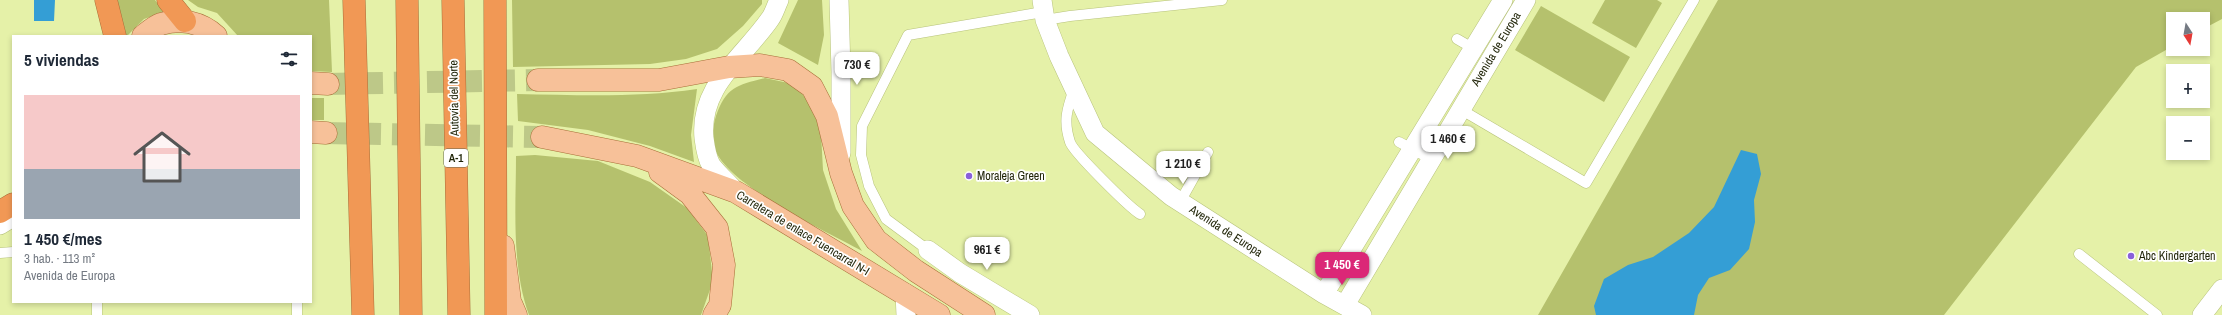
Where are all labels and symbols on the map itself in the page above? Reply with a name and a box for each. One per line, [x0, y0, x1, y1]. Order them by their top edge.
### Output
street label: Avenida de Europa [1467, 8, 1525, 90]
north arrow [2166, 12, 2210, 56]
pin: 730 € [829, 52, 885, 86]
street label: Autovía del Norte [445, 60, 463, 137]
pin: 1 460 € [1411, 126, 1485, 160]
road number: A-1 [444, 149, 468, 167]
pin: 1 210 € [1146, 151, 1220, 185]
place label: Moraleja Green [977, 168, 1045, 184]
marker: Moraleja Green [964, 171, 974, 181]
street label: Carretera de enlace Fuencarral N-I [733, 187, 873, 279]
street label: Avenida de Europa [1186, 201, 1266, 261]
pin: 961 € [959, 237, 1015, 271]
place label: Abc Kindergarten [2138, 248, 2216, 264]
marker: Abc Kindergarten [2126, 251, 2136, 261]
pin: 1 450 € [1305, 252, 1379, 286]

